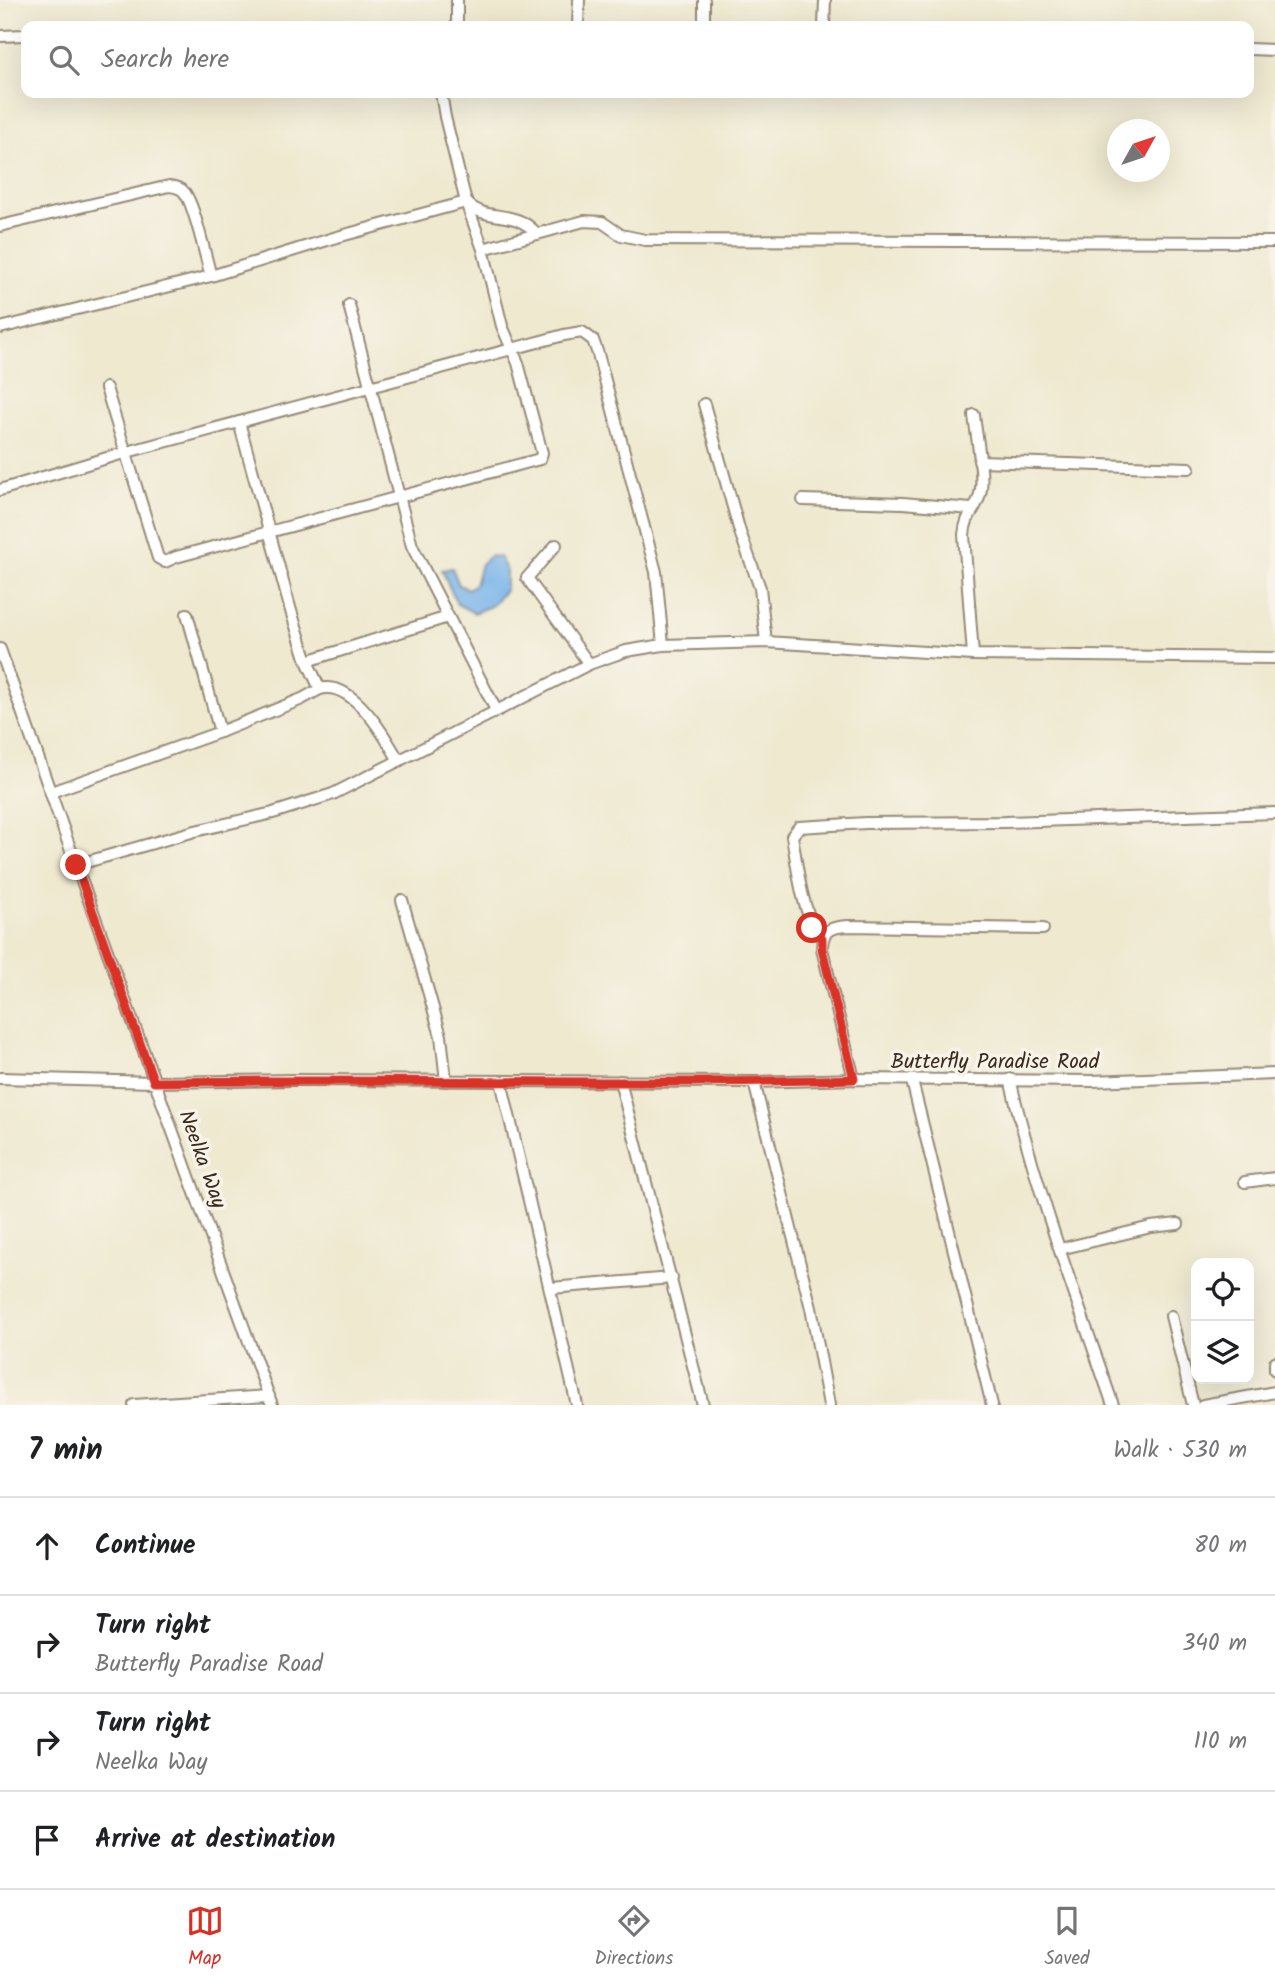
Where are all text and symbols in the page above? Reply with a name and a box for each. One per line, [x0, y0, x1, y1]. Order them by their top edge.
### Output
search box [21, 21, 1254, 98]
text: Search here [101, 39, 229, 81]
icon: search [45, 41, 83, 79]
north arrow [1107, 119, 1170, 182]
route end [60, 849, 91, 880]
route start [796, 912, 827, 943]
street label: Butterfly Paradise Road [891, 1046, 1100, 1079]
street label: Neelka Way [169, 1106, 235, 1213]
map controls [1191, 1258, 1254, 1384]
button: locate [1191, 1258, 1254, 1321]
button: layers [1191, 1321, 1254, 1384]
text: 7 min [28, 1427, 103, 1475]
text: Walk · 530 m [1113, 1433, 1247, 1469]
text: Continue [95, 1525, 196, 1567]
icon: ahead [28, 1527, 66, 1565]
text: 80 m [1194, 1528, 1247, 1564]
text: Turn right [95, 1605, 211, 1647]
icon: right [28, 1625, 66, 1663]
text: 340 m [1182, 1626, 1247, 1662]
text: Butterfly Paradise Road [95, 1647, 323, 1683]
text: Turn right [95, 1703, 211, 1745]
icon: right [28, 1723, 66, 1761]
text: 110 m [1194, 1724, 1247, 1760]
text: Neelka Way [95, 1745, 207, 1781]
text: Arrive at destination [95, 1819, 335, 1861]
icon: arrive [28, 1821, 66, 1859]
tab: Map [186, 1902, 224, 1974]
tab: Directions [595, 1902, 673, 1974]
tab: Saved [1044, 1902, 1089, 1974]

